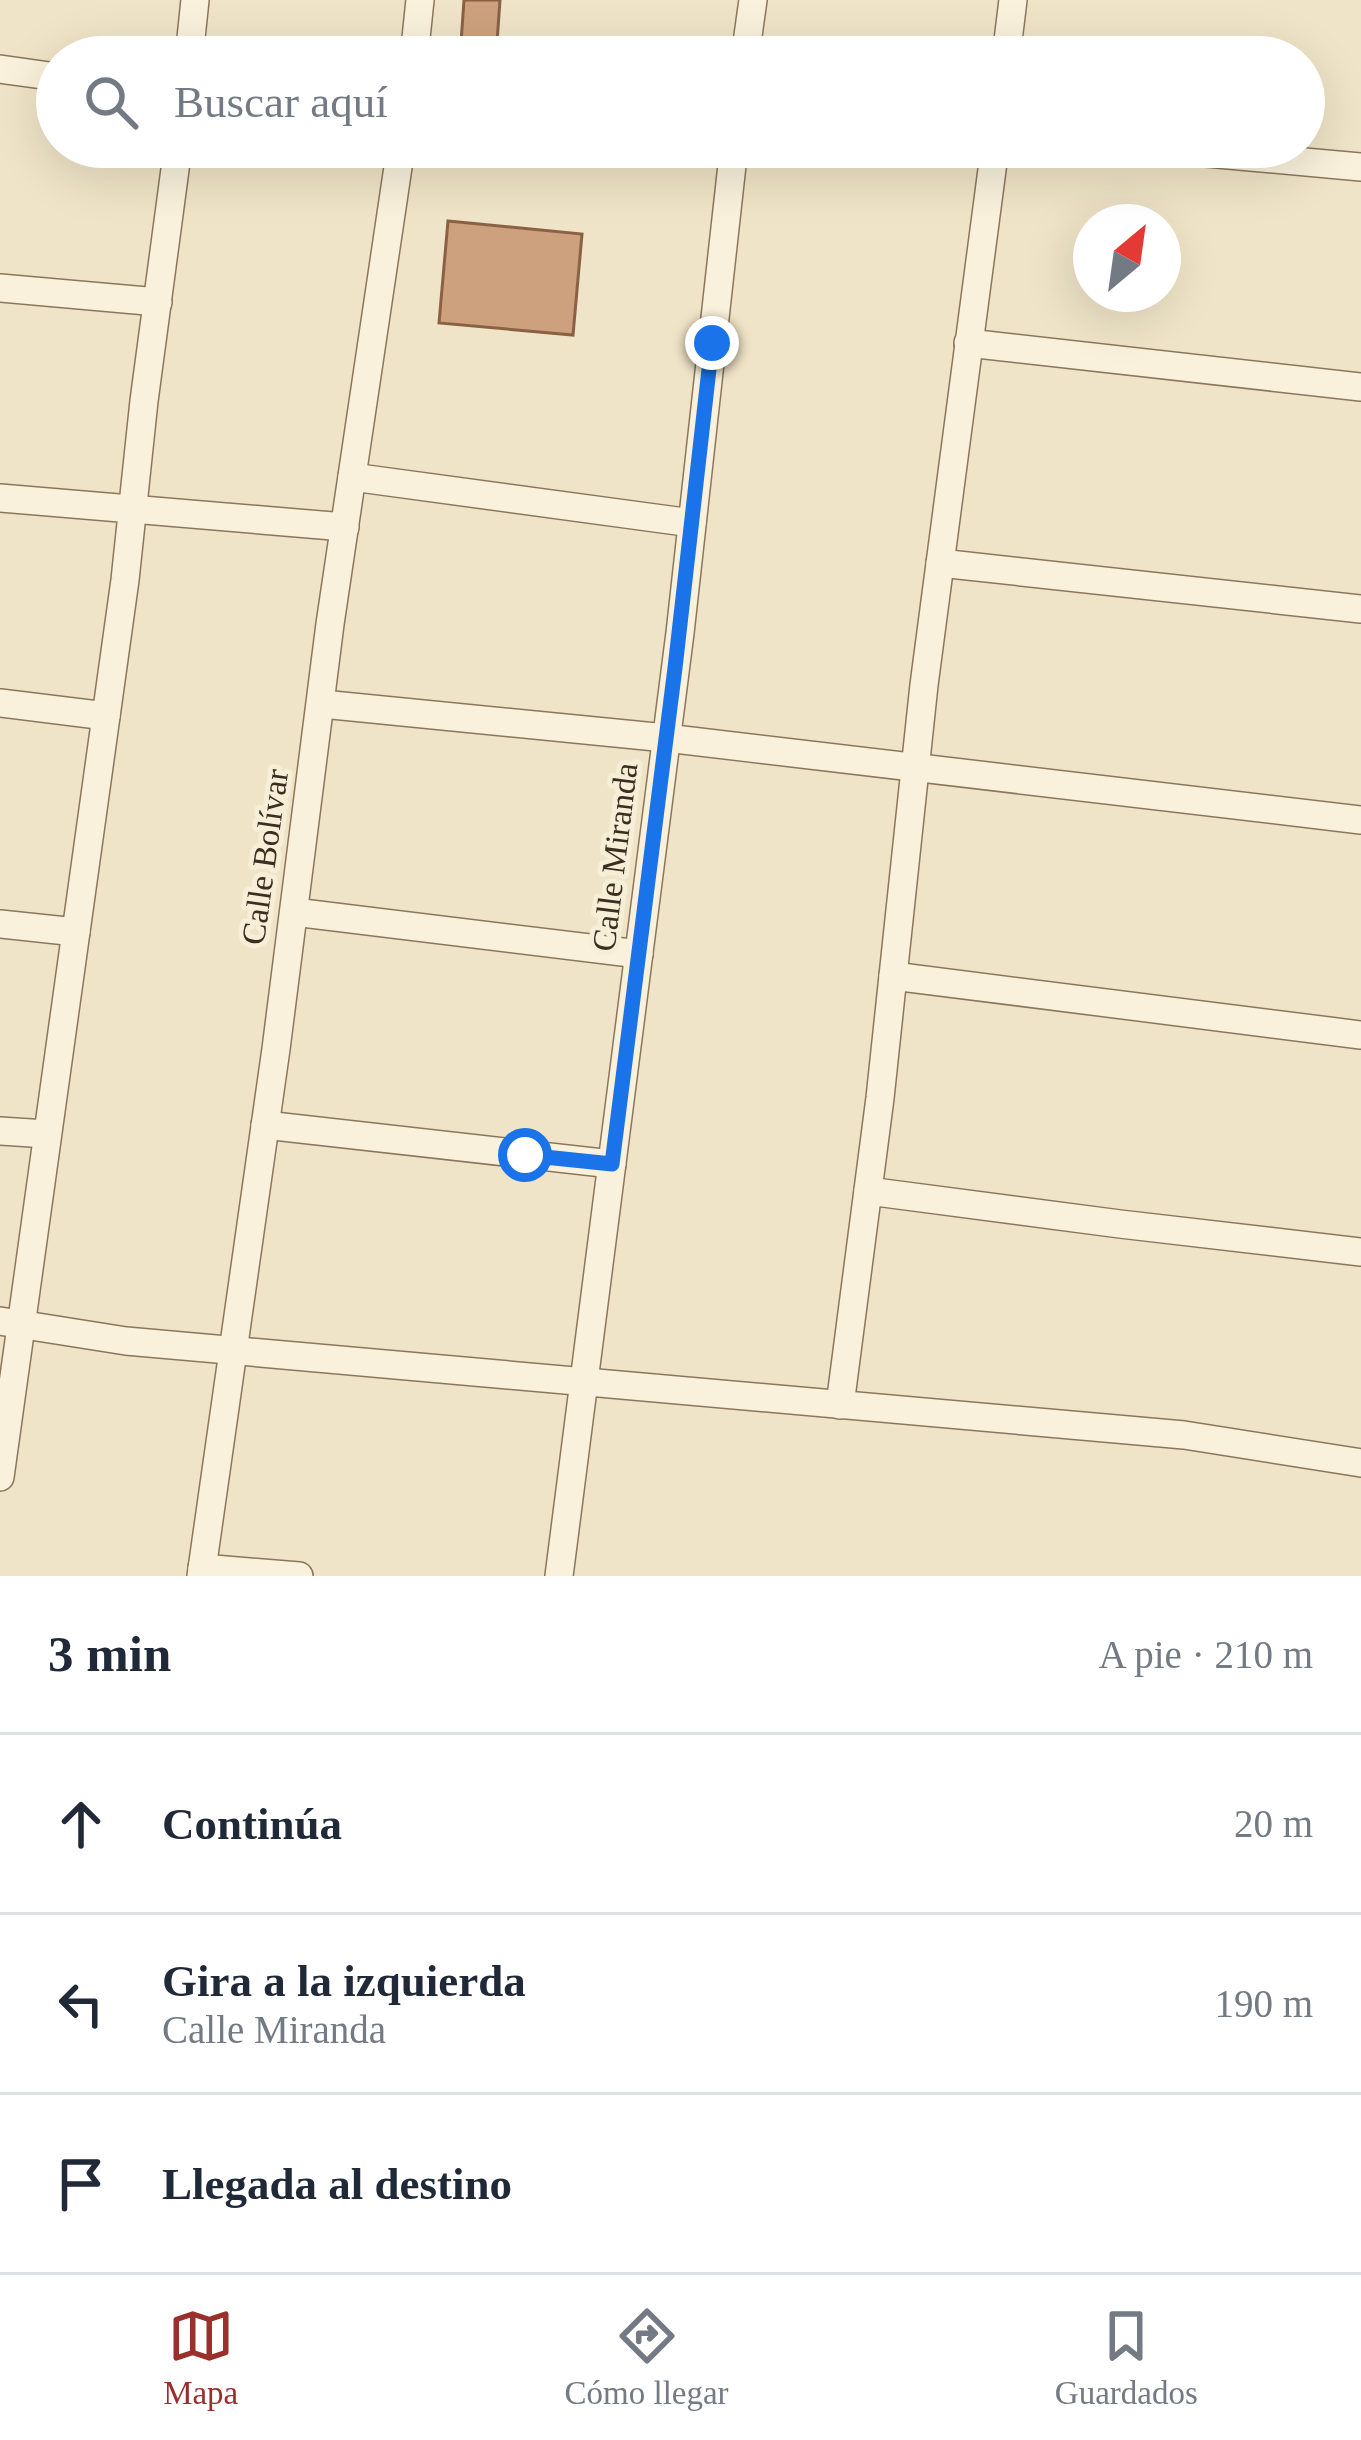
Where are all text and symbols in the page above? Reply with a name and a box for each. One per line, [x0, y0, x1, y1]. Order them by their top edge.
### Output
search box [36, 36, 1325, 168]
icon: search [78, 69, 144, 135]
text: Buscar aquí [174, 77, 388, 127]
north arrow [1073, 204, 1181, 312]
route end [685, 316, 739, 370]
street label: Calle Miranda [586, 760, 644, 953]
street label: Calle Bolívar [235, 767, 295, 947]
route start [498, 1128, 552, 1182]
text: 3 min [48, 1626, 171, 1682]
text: A pie · 210 m [1099, 1633, 1313, 1676]
icon: ahead [48, 1791, 114, 1857]
text: Continúa [162, 1799, 342, 1849]
text: 20 m [1234, 1802, 1313, 1845]
text: Gira a la izquierda [162, 1956, 526, 2006]
icon: left [48, 1971, 114, 2037]
text: 190 m [1214, 1982, 1313, 2025]
text: Calle Miranda [162, 2008, 386, 2051]
icon: arrive [48, 2151, 114, 2217]
text: Llegada al destino [162, 2159, 512, 2209]
tab: Mapa [163, 2303, 238, 2412]
tab: Cómo llegar [565, 2303, 729, 2412]
tab: Guardados [1055, 2303, 1198, 2412]

